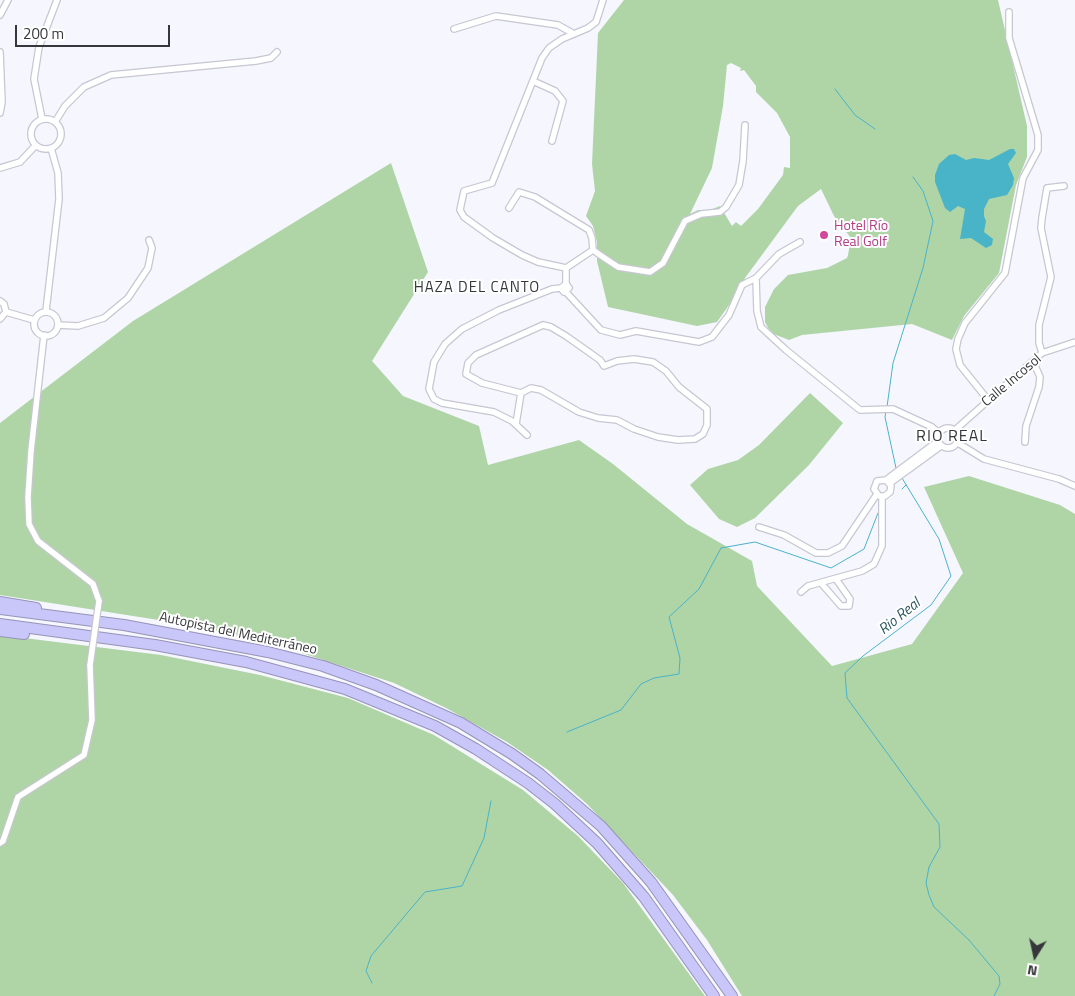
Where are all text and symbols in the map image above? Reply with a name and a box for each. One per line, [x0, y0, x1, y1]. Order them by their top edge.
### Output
scale bar [18, 15, 172, 47]
text: 200 m [23, 22, 64, 45]
place label: Hotel Río Real Golf [834, 219, 888, 252]
marker: Hotel Río Real Golf [818, 229, 830, 241]
district label: HAZA DEL CANTO [412, 279, 542, 297]
street label: Calle Incosol [979, 351, 1045, 411]
district label: RIO REAL [915, 427, 989, 447]
water label: Rio Real [876, 595, 924, 639]
street label: Autopista del Mediterráneo [158, 609, 318, 659]
north arrow [1010, 931, 1060, 981]
text: N [1026, 960, 1039, 982]

